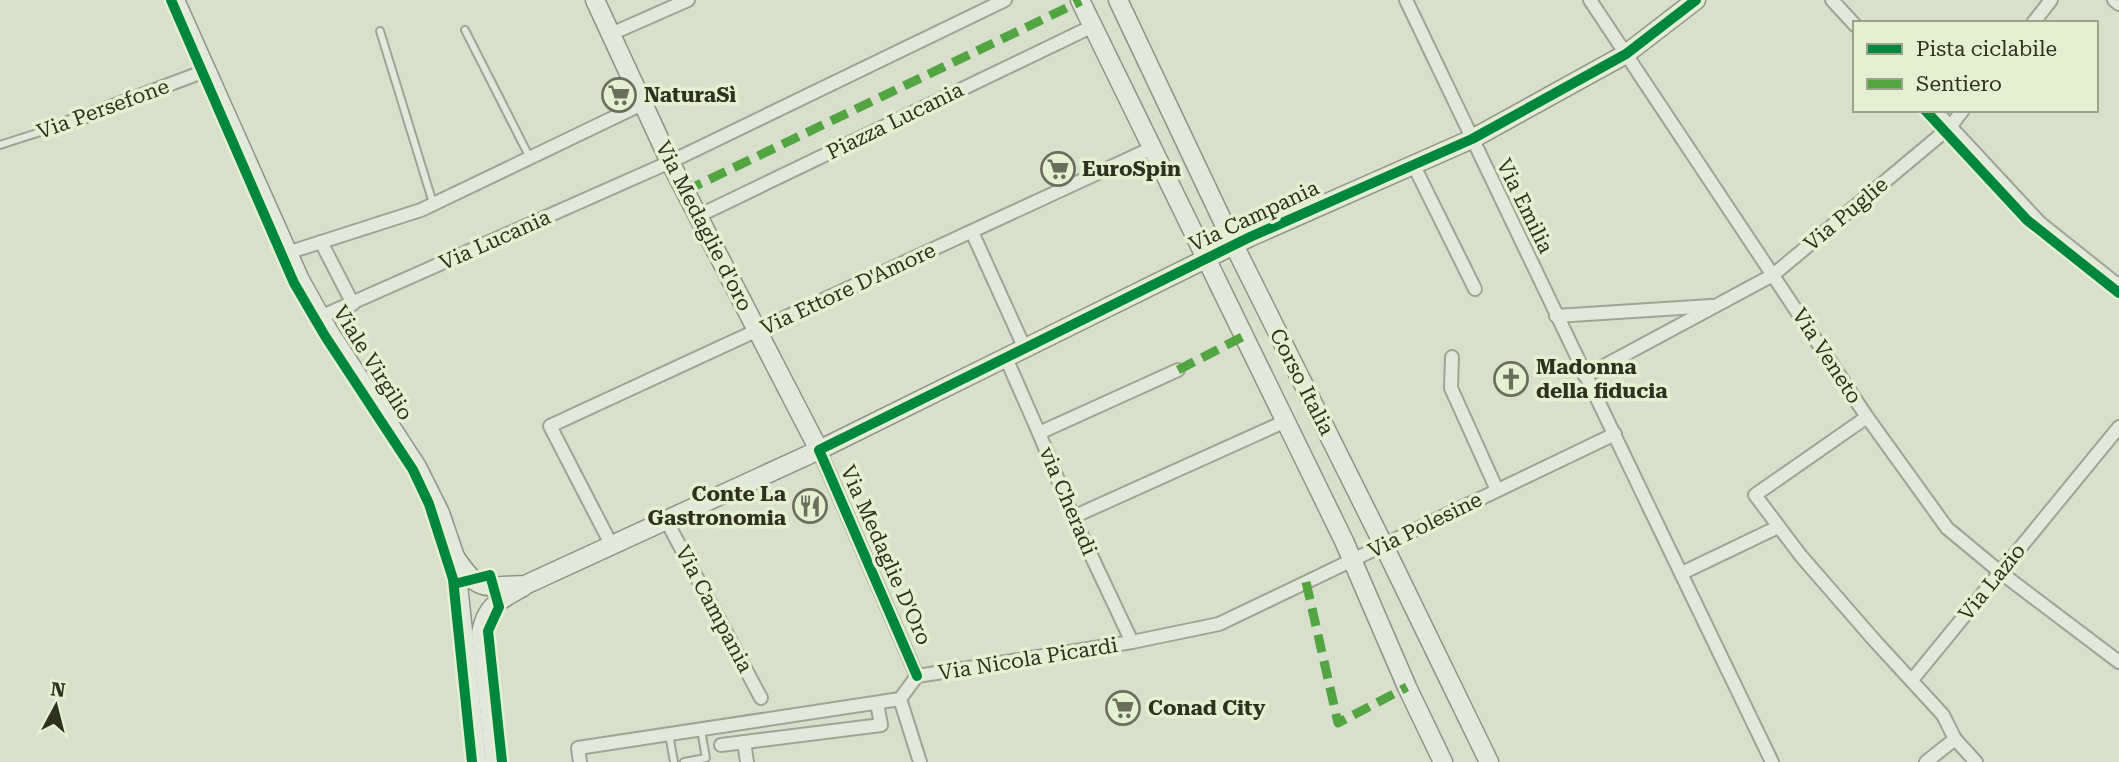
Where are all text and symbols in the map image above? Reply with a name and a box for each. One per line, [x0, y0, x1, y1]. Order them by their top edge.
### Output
legend [1853, 21, 2098, 112]
text: Pista ciclabile [1916, 37, 2057, 61]
text: Sentiero [1916, 72, 2002, 96]
street label: Via Persefone [34, 74, 172, 144]
supermarket icon: NaturaSì [600, 76, 638, 114]
street label: Piazza Lucania [823, 77, 968, 164]
place label: NaturaSì [644, 83, 736, 107]
street label: Via Medaglie d'oro [651, 137, 757, 315]
supermarket icon: EuroSpin [1039, 150, 1077, 188]
street label: Via Emilia [1492, 155, 1558, 258]
place label: EuroSpin [1082, 157, 1181, 181]
street label: Via Puglie [1799, 172, 1893, 256]
street label: Via Campania [1185, 175, 1323, 257]
street label: Via Lucania [436, 205, 555, 275]
street label: Via Ettore D'Amore [757, 238, 939, 340]
street label: Viale Virgilio [328, 301, 418, 425]
street label: Via Veneto [1787, 304, 1867, 408]
street label: Corso Italia [1265, 325, 1339, 440]
place label: Madonna della fiducia [1536, 355, 1668, 403]
church icon: Madonna della fiducia [1492, 360, 1530, 398]
street label: via Cheradi [1034, 443, 1102, 559]
street label: Via Medaglie D'Oro [836, 462, 936, 648]
place label: Conte La Gastronomia [648, 482, 787, 530]
restaurant icon: Conte La Gastronomia [791, 487, 829, 525]
street label: Via Polesine [1364, 487, 1486, 563]
street label: Via Lazio [1954, 539, 2030, 625]
street label: Via Campania [670, 541, 758, 677]
street label: Via Nicola Picardi [937, 633, 1120, 685]
north arrow [21, 671, 91, 741]
text: N [49, 677, 67, 702]
supermarket icon: Conad City [1104, 689, 1142, 727]
place label: Conad City [1148, 696, 1266, 720]

